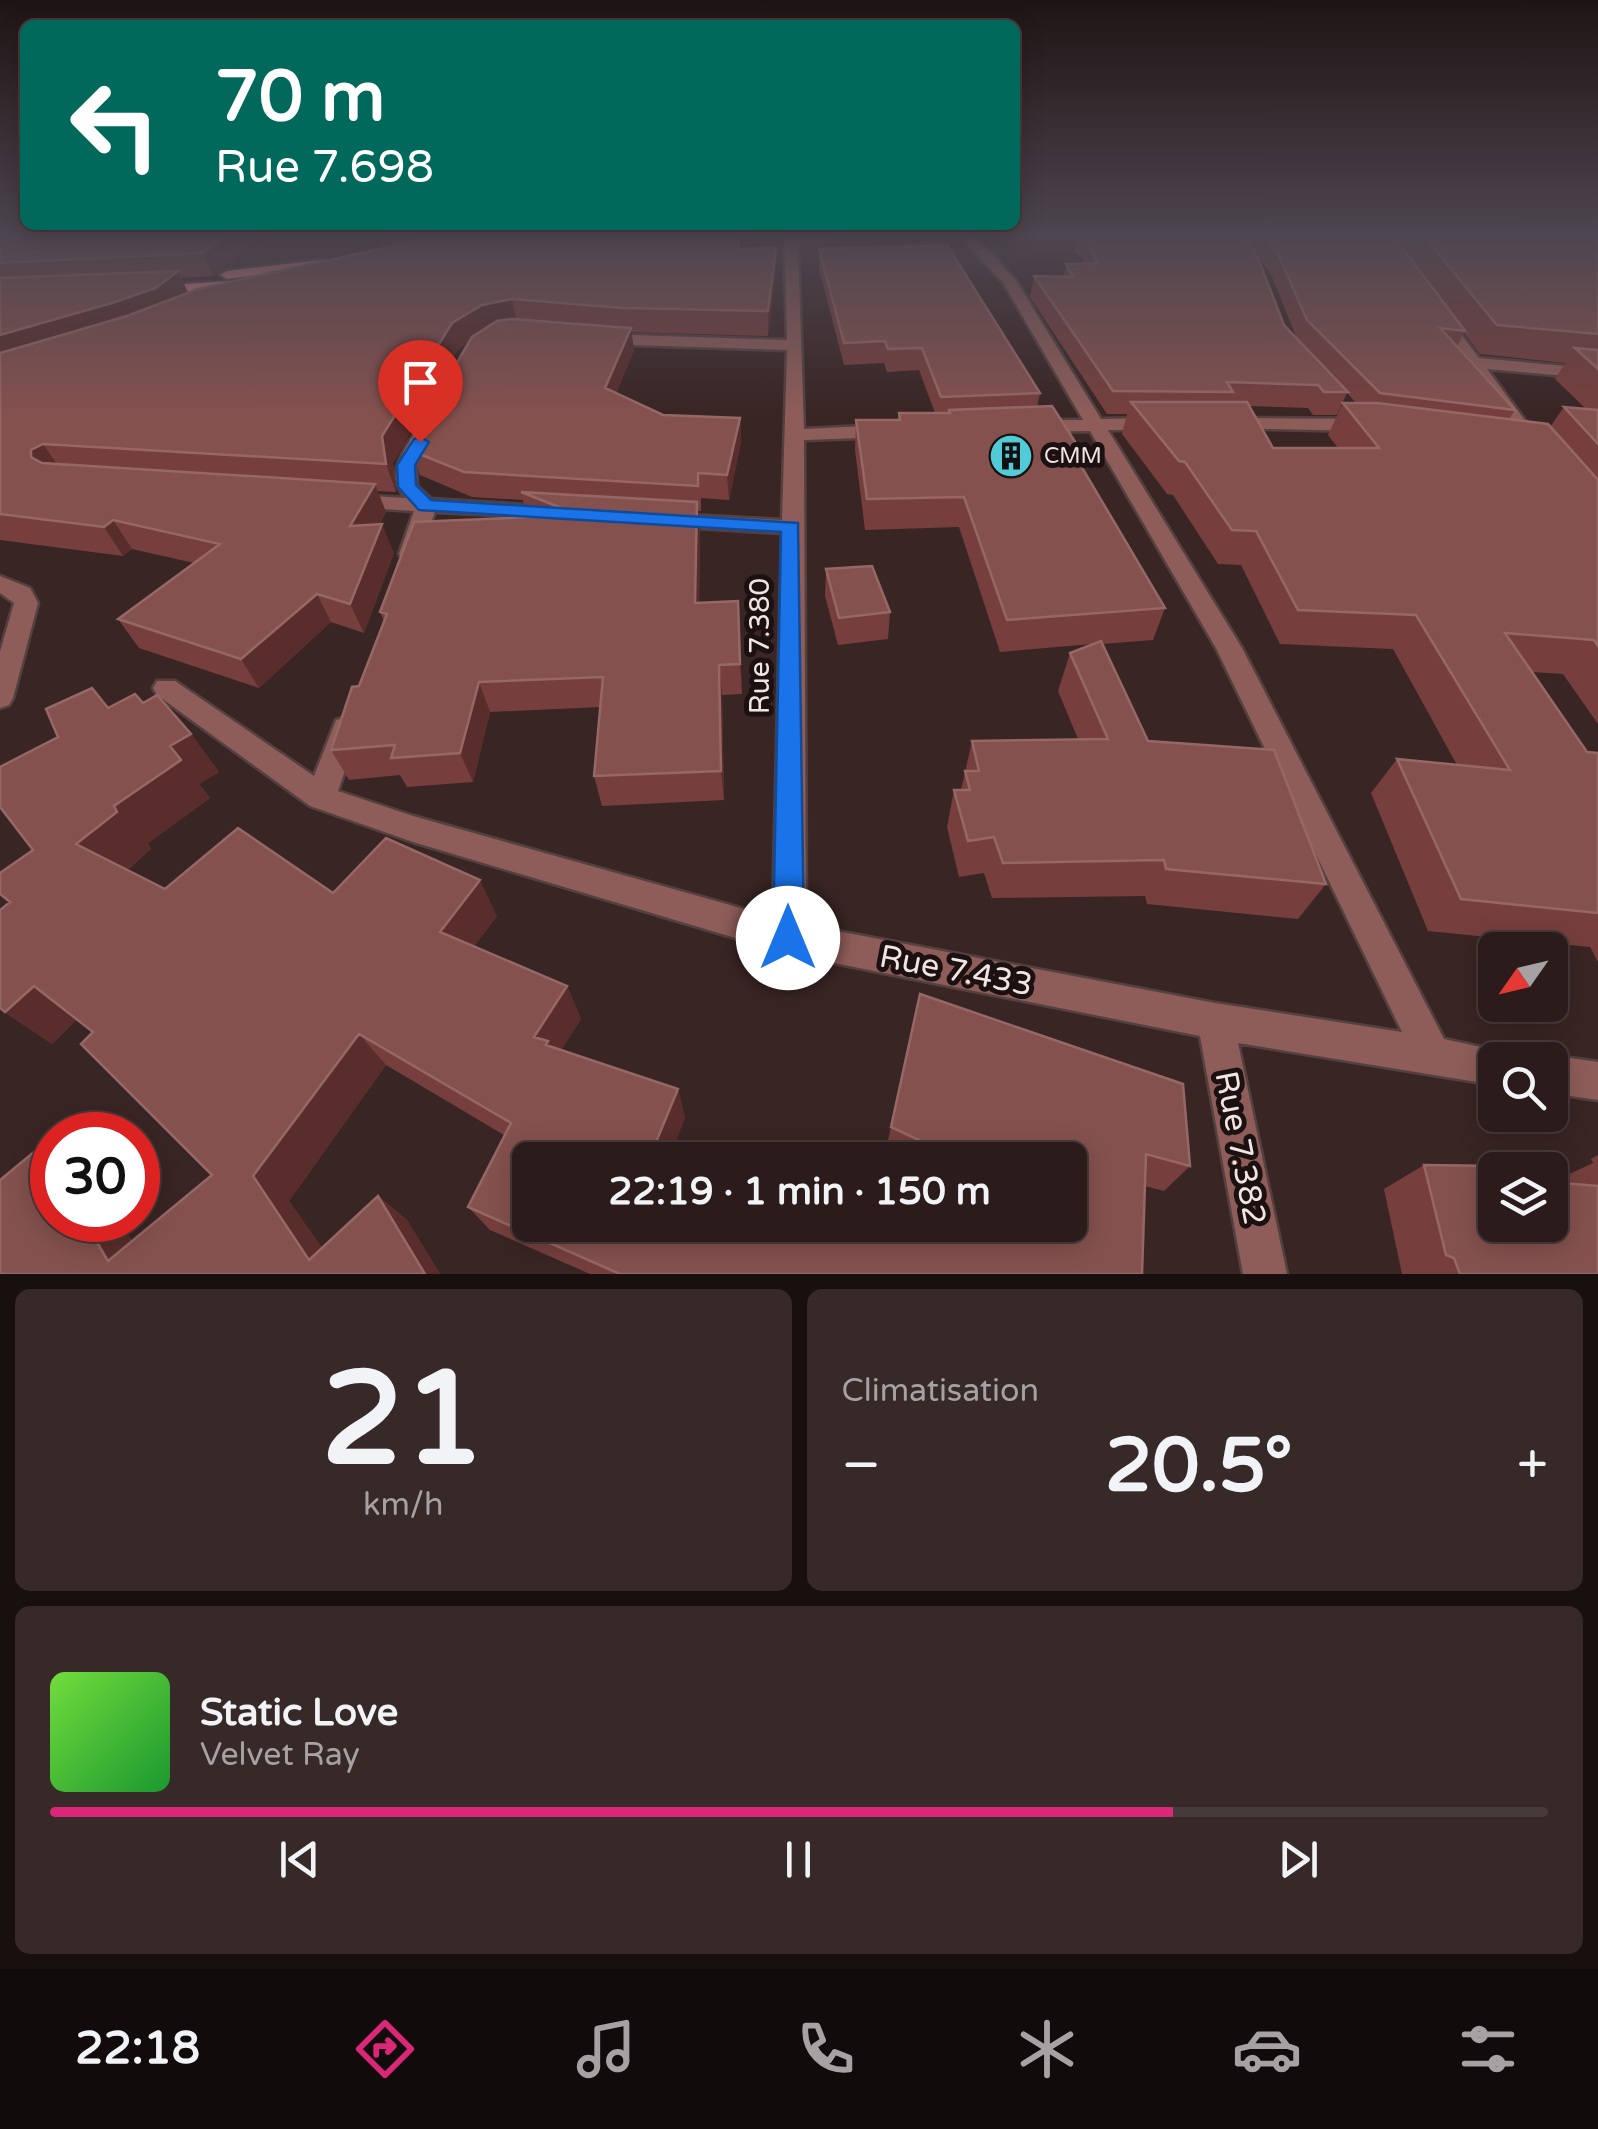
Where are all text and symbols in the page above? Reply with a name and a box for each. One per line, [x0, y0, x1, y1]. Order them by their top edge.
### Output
text: 70 m [215, 56, 385, 140]
icon: left [50, 60, 180, 190]
text: Rue 7.698 [215, 141, 434, 195]
pin [378, 340, 463, 443]
icon: arrive [393, 355, 448, 410]
building icon: CMM [988, 433, 1034, 479]
place label: CMM [1044, 443, 1102, 469]
street label: Rue 7.380 [743, 578, 777, 714]
position arrow [736, 886, 840, 990]
north arrow [1478, 932, 1568, 1022]
map controls [1478, 932, 1568, 1242]
street label: Rue 7.433 [876, 938, 1036, 1004]
button: search [1478, 1042, 1568, 1132]
street label: Rue 7.382 [1206, 1068, 1274, 1228]
speed limit sign: 30 [30, 1112, 160, 1242]
button: layers [1478, 1152, 1568, 1242]
text: 22:19 · 1 min · 150 m [608, 1169, 991, 1215]
text: 21 [322, 1343, 485, 1499]
text: Climatisation [842, 1372, 1039, 1410]
text: 20.5° [1105, 1421, 1293, 1511]
text: − [842, 1433, 881, 1499]
text: + [1517, 1433, 1548, 1499]
text: km/h [363, 1486, 443, 1524]
text: Static Love [200, 1690, 398, 1736]
text: Velvet Ray [200, 1736, 360, 1774]
icon: previous [272, 1832, 327, 1887]
icon: pause [771, 1832, 826, 1887]
icon: next [1271, 1832, 1326, 1887]
icon: directions [350, 2014, 420, 2084]
icon: music [571, 2014, 641, 2084]
icon: phone [791, 2014, 861, 2084]
icon: climate [1012, 2014, 1082, 2084]
icon: car [1232, 2014, 1302, 2084]
icon: filters [1453, 2014, 1523, 2084]
text: 22:18 [75, 2022, 200, 2076]

